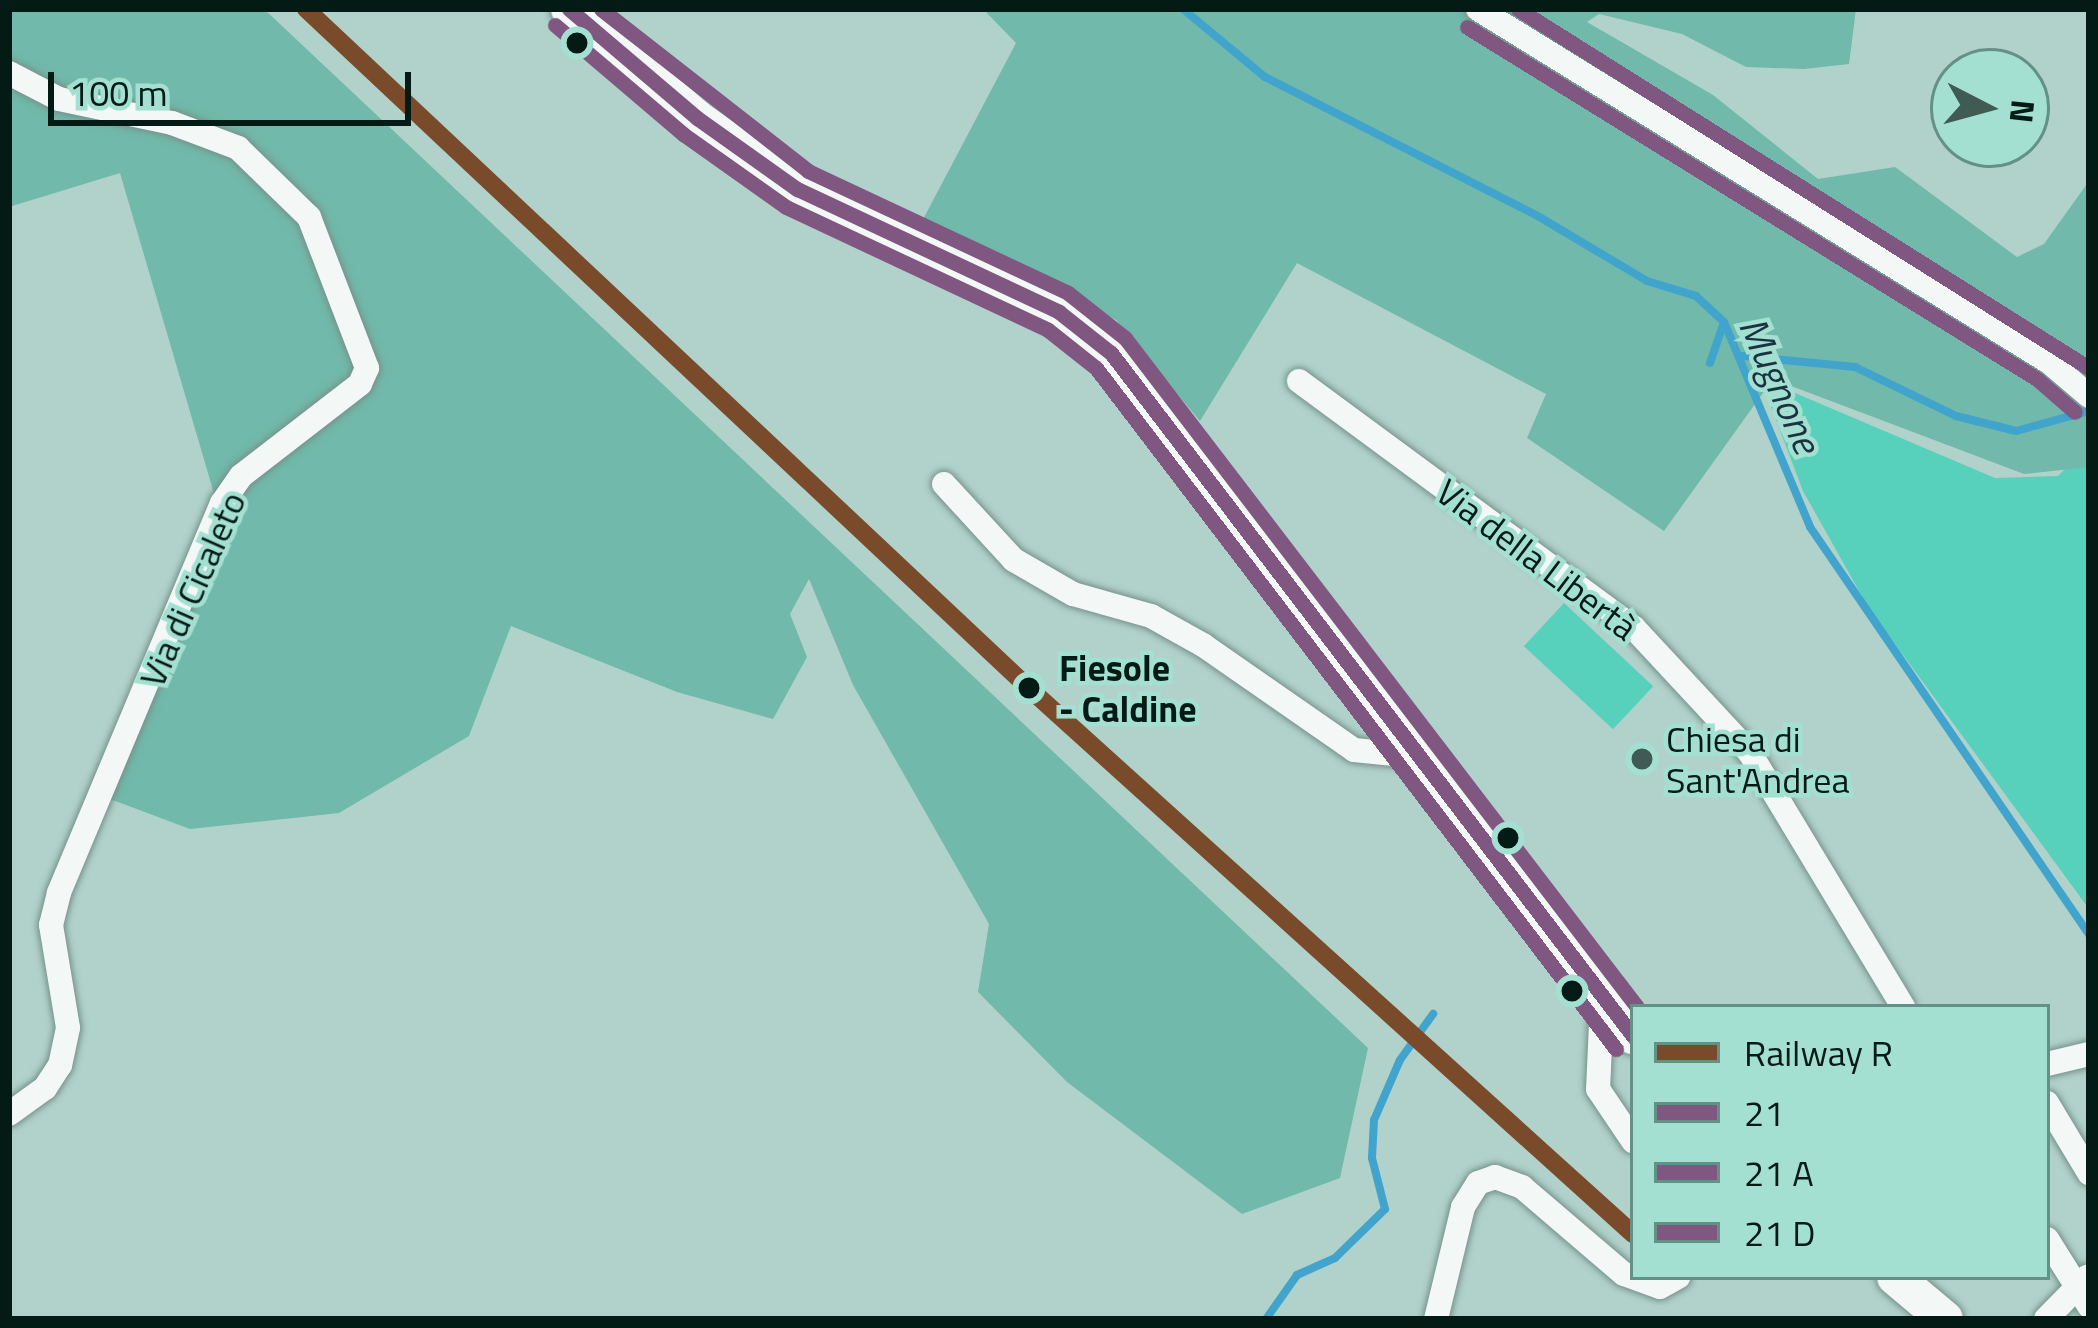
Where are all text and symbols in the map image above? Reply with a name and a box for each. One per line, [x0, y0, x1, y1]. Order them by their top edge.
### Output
unlabelled marker [566, 32, 588, 54]
scale bar [54, 48, 417, 122]
north arrow [1930, 48, 2050, 168]
text: 100 m [69, 65, 168, 120]
text: N [1997, 97, 2049, 125]
water label: Mugnone [1729, 310, 1831, 460]
street label: Via della Libertà [1428, 470, 1646, 648]
street label: Via di Cicaleto [130, 485, 254, 693]
place label: Fiesole - Caldine [1059, 645, 1197, 730]
marker: Fiesole - Caldine [1010, 669, 1048, 707]
place label: Chiesa di Sant'Andrea [1666, 716, 1849, 801]
marker: Chiesa di Sant'Andrea [1629, 746, 1655, 772]
unlabelled marker [1497, 827, 1519, 849]
unlabelled marker [1561, 980, 1583, 1002]
legend [1630, 1004, 2050, 1280]
text: Railway R [1744, 1025, 1893, 1080]
text: 21 [1744, 1085, 1784, 1140]
text: 21 A [1744, 1145, 1814, 1200]
text: 21 D [1744, 1205, 1815, 1260]

